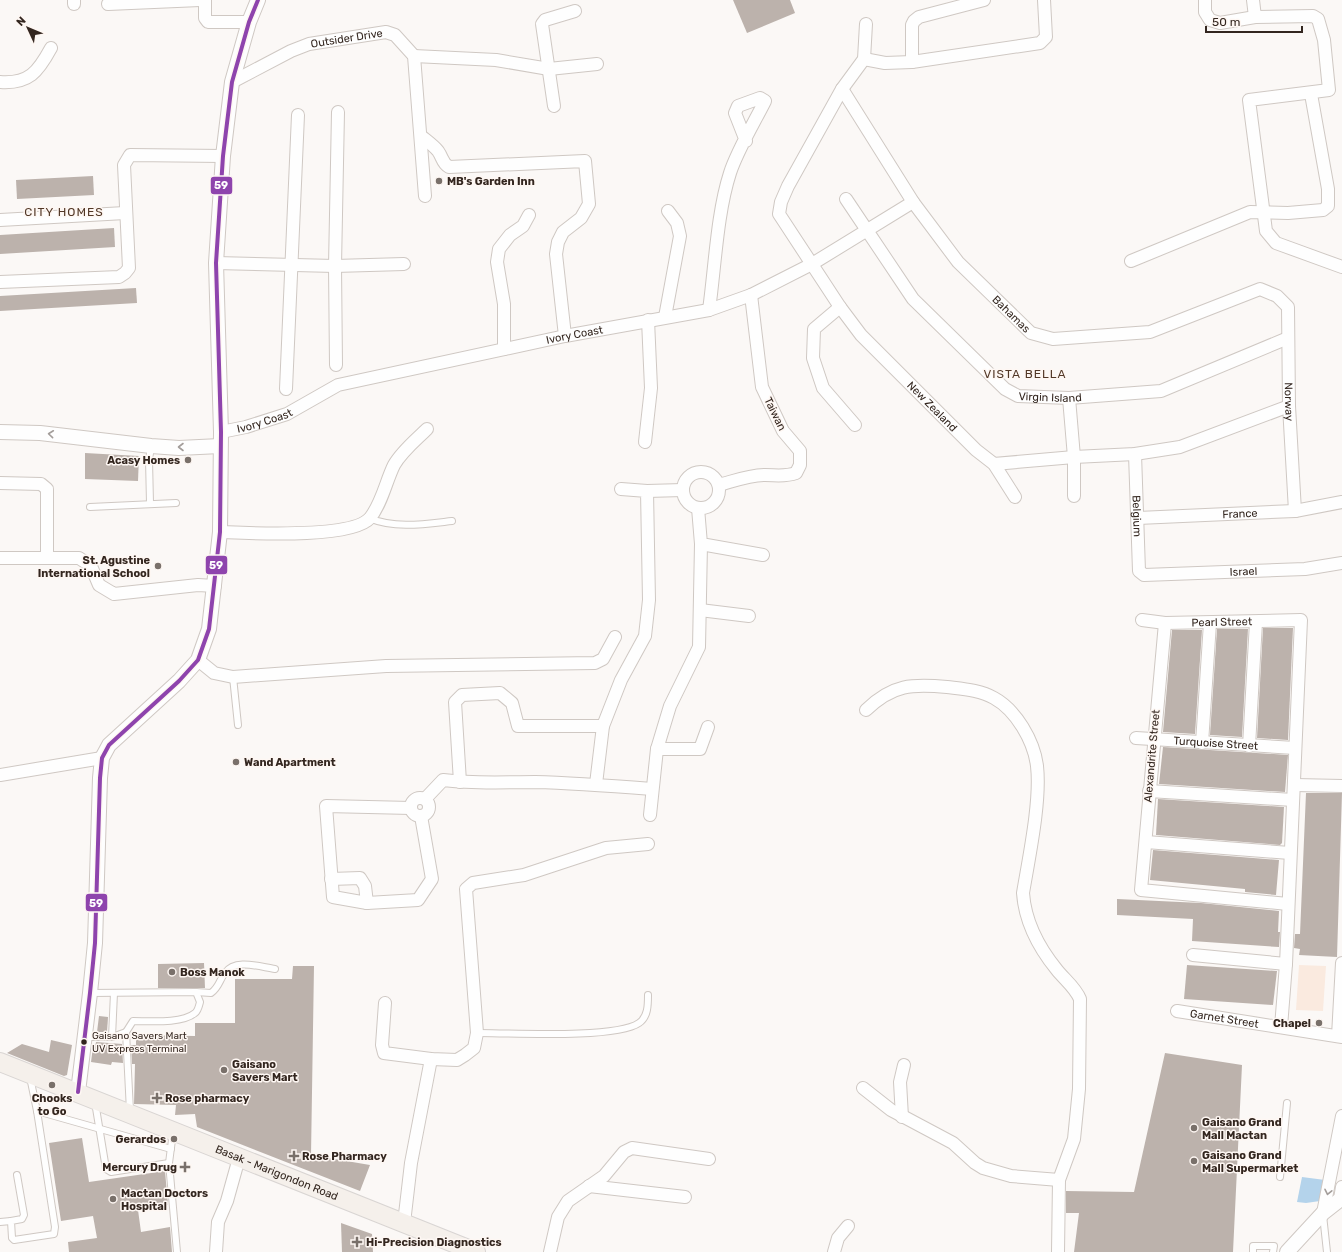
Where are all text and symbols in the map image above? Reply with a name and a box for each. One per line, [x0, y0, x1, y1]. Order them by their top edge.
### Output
north arrow [8, 8, 48, 48]
scale bar [1206, 8, 1302, 34]
text: N [14, 14, 29, 29]
text: 50 m [1212, 15, 1240, 29]
street label: Outsider Drive [310, 26, 383, 50]
place label: MB's Garden Inn [447, 175, 535, 188]
line badge: 59 [210, 176, 233, 195]
marker: MB's Garden Inn [434, 176, 444, 186]
text: 59 [214, 179, 228, 192]
district label: CITY HOMES [24, 205, 104, 219]
street label: Bahamas [990, 293, 1033, 336]
street label: Ivory Coast [545, 323, 605, 346]
district label: VISTA BELLA [983, 367, 1067, 381]
street label: New Zealand [905, 379, 960, 434]
street label: Norway [1282, 382, 1296, 421]
street label: Virgin Island [1018, 390, 1082, 405]
street label: Taiwan [761, 395, 789, 433]
street label: Ivory Coast [236, 405, 295, 435]
one-way arrow [48, 430, 54, 439]
one-way arrow [178, 443, 184, 451]
place label: Acasy Homes [107, 454, 180, 467]
marker: Acasy Homes [183, 455, 193, 465]
street label: Belgium [1130, 495, 1144, 537]
street label: France [1222, 506, 1258, 521]
place label: St. Agustine International School [38, 554, 150, 580]
line badge: 59 [205, 555, 228, 575]
text: 59 [209, 559, 223, 572]
marker: St. Agustine International School [153, 561, 163, 571]
street label: Israel [1229, 564, 1258, 578]
street label: Pearl Street [1191, 615, 1253, 629]
street label: Alexandrite Street [1141, 708, 1163, 803]
street label: Turquoise Street [1173, 734, 1259, 752]
place label: Wand Apartment [244, 756, 336, 769]
marker: Wand Apartment [231, 757, 241, 767]
line badge: 59 [85, 893, 108, 912]
text: 59 [89, 897, 103, 910]
place label: Boss Manok [180, 966, 245, 979]
marker: Boss Manok [167, 967, 177, 977]
street label: Garnet Street [1189, 1007, 1260, 1030]
place label: Chapel [1273, 1017, 1311, 1030]
marker: Chapel [1314, 1018, 1324, 1028]
place label: Gaisano Savers Mart UV Express Terminal [92, 1030, 187, 1055]
marker: Gaisano Savers Mart UV Express Terminal [79, 1037, 89, 1047]
place label: Gaisano Savers Mart [232, 1058, 298, 1084]
marker: Gaisano Savers Mart [219, 1065, 229, 1075]
marker: Chooks to Go [47, 1080, 57, 1090]
place label: Chooks to Go [32, 1092, 72, 1118]
place label: Rose pharmacy [165, 1092, 250, 1105]
marker: Rose pharmacy [152, 1093, 162, 1103]
place label: Gaisano Grand Mall Mactan [1202, 1116, 1282, 1142]
marker: Gaisano Grand Mall Mactan [1189, 1123, 1199, 1133]
place label: Gerardos [115, 1133, 166, 1146]
marker: Gerardos [169, 1134, 179, 1144]
street label: Basak - Marigondon Road [214, 1142, 340, 1203]
place label: Gaisano Grand Mall Supermarket [1202, 1149, 1298, 1175]
place label: Rose Pharmacy [302, 1150, 387, 1163]
marker: Rose Pharmacy [289, 1151, 299, 1161]
marker: Gaisano Grand Mall Supermarket [1189, 1156, 1199, 1166]
place label: Mercury Drug [102, 1161, 177, 1174]
marker: Mercury Drug [180, 1162, 190, 1172]
place label: Mactan Doctors Hospital [121, 1187, 208, 1213]
one-way arrow [1324, 1189, 1332, 1195]
marker: Mactan Doctors Hospital [108, 1194, 118, 1204]
marker: Hi-Precision Diagnostics [351, 1236, 363, 1248]
place label: Hi-Precision Diagnostics [366, 1236, 502, 1249]

